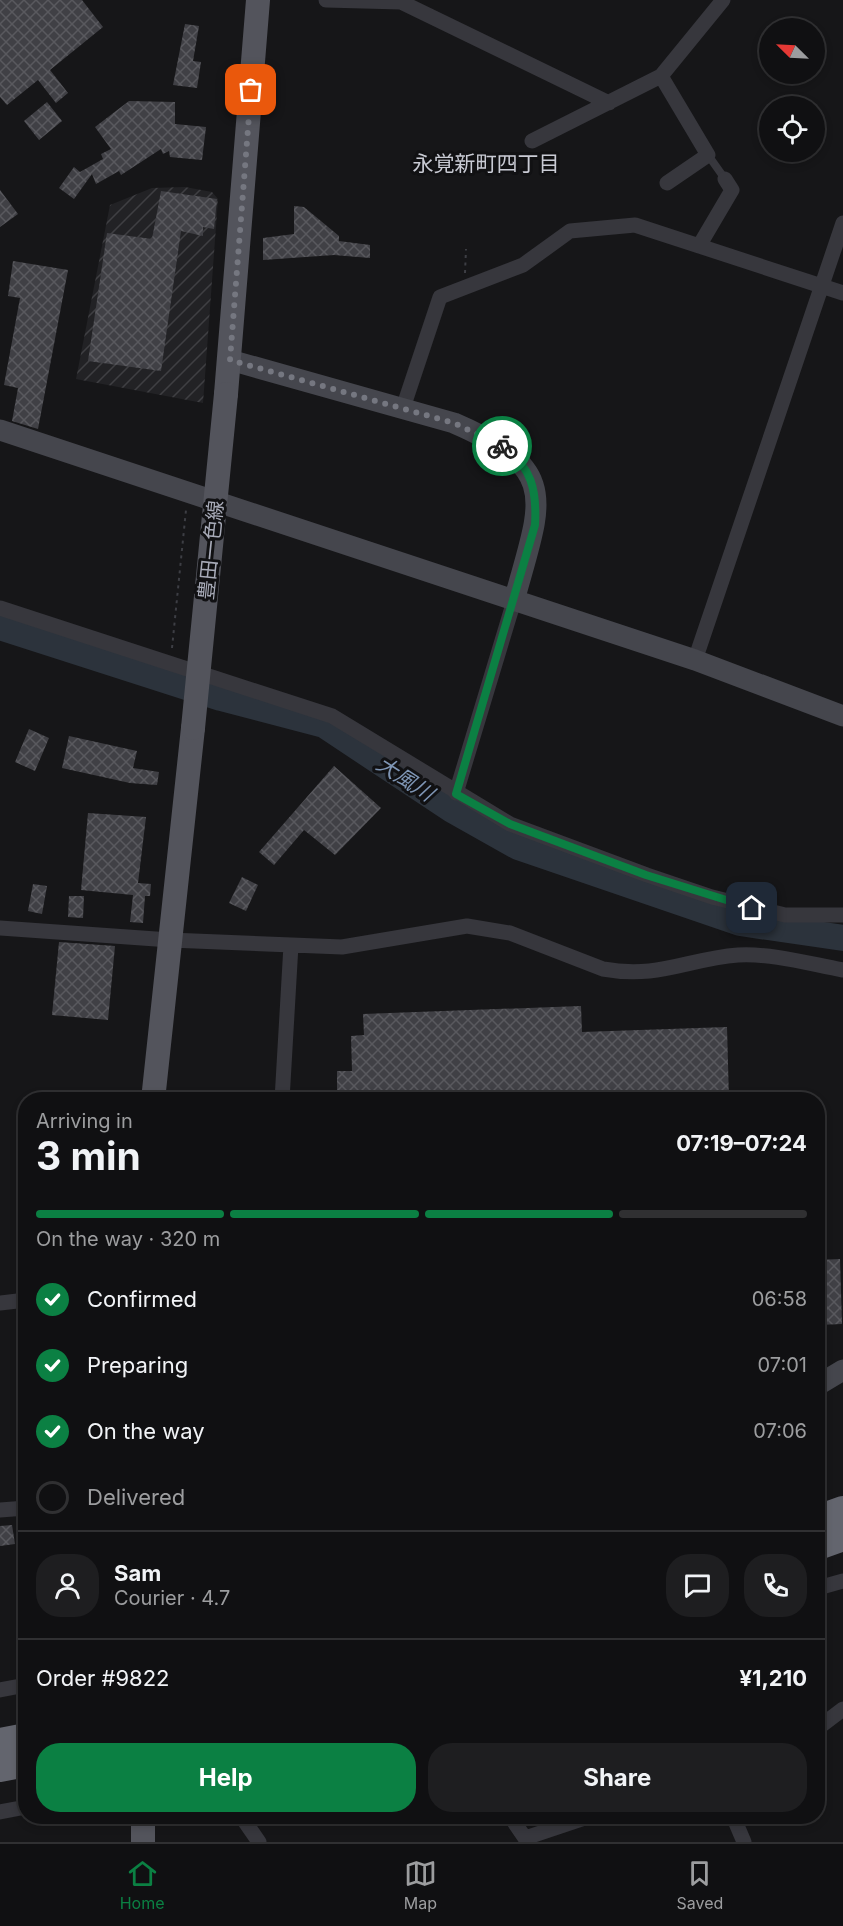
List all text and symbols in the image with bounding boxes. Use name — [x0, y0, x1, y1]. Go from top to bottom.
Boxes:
north arrow — [759, 18, 825, 84]
map controls — [759, 18, 825, 162]
pin — [225, 64, 276, 115]
icon: bag — [234, 73, 267, 106]
button: locate — [759, 96, 825, 162]
district label: 永覚新町四丁目 — [413, 151, 560, 176]
courier — [472, 416, 532, 476]
icon: bike — [486, 430, 519, 463]
street label: 豊田一色線 — [194, 499, 228, 601]
water label: 大風川 — [372, 751, 440, 807]
pin — [726, 882, 777, 933]
icon: home — [735, 891, 768, 924]
text: Arriving in — [36, 1109, 133, 1133]
text: 07:19–07:24 — [676, 1130, 807, 1156]
text: 3 min — [36, 1132, 141, 1179]
text: On the way · 320 m — [36, 1227, 220, 1251]
icon: check — [36, 1283, 69, 1316]
text: Confirmed — [87, 1286, 197, 1312]
text: 06:58 — [752, 1287, 807, 1311]
icon: check — [36, 1349, 69, 1382]
text: Preparing — [87, 1352, 188, 1378]
text: 07:01 — [758, 1353, 807, 1377]
icon: check — [36, 1415, 69, 1448]
text: On the way — [87, 1418, 205, 1444]
text: 07:06 — [753, 1419, 807, 1443]
text: Delivered — [87, 1484, 185, 1510]
button: person — [36, 1554, 99, 1617]
button: chat — [666, 1554, 729, 1617]
button: phone — [744, 1554, 807, 1617]
text: Sam — [114, 1560, 161, 1586]
text: Courier · 4.7 — [114, 1586, 230, 1610]
text: Order #9822 — [36, 1665, 170, 1691]
text: ¥1,210 — [739, 1665, 807, 1691]
button: Help — [36, 1743, 416, 1812]
button: Share — [428, 1743, 807, 1812]
tab: Home — [120, 1857, 165, 1913]
tab: Map — [404, 1857, 437, 1913]
tab: Saved — [676, 1857, 723, 1913]

